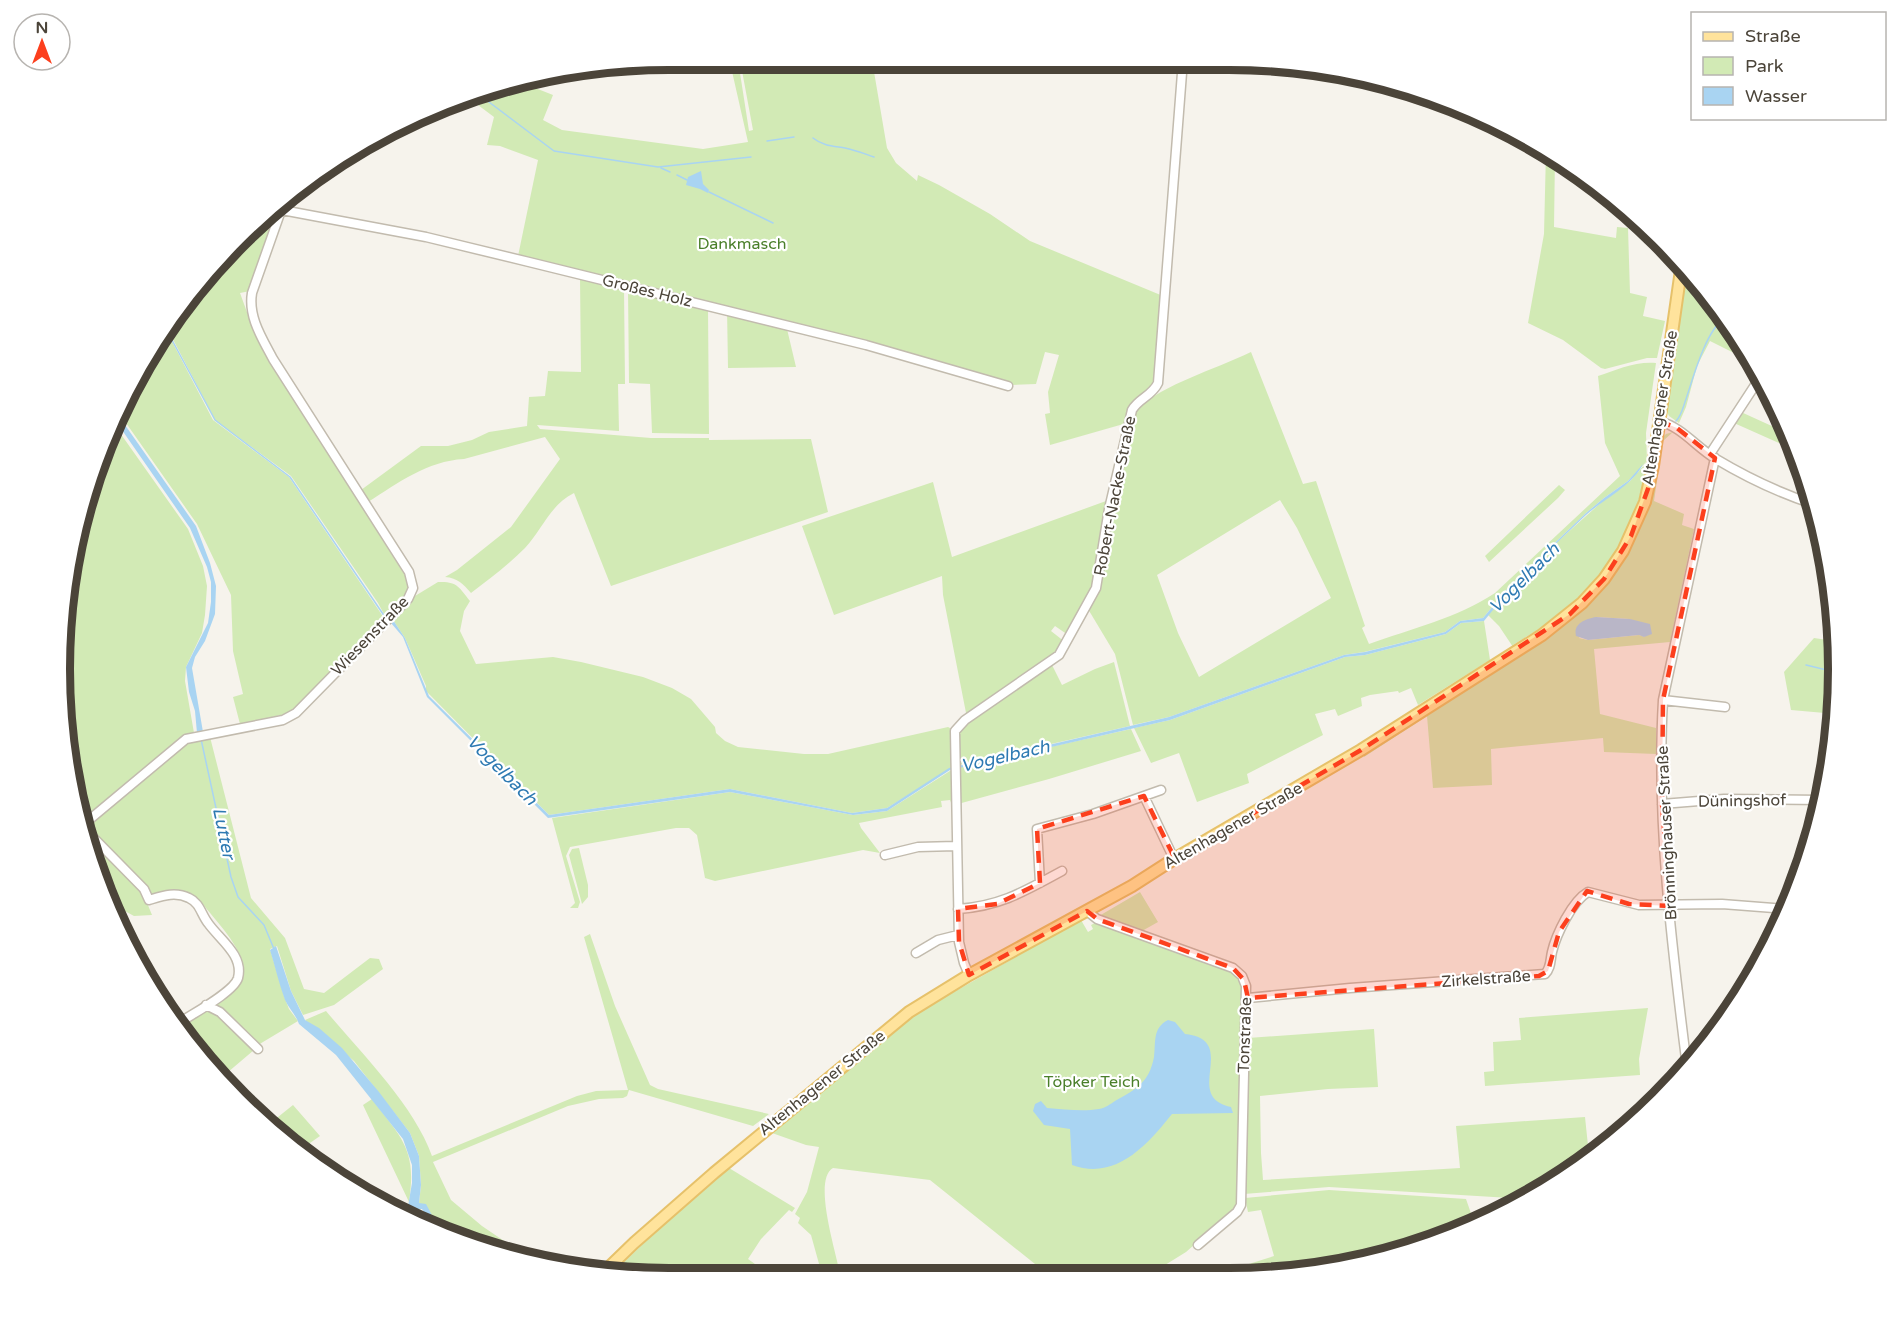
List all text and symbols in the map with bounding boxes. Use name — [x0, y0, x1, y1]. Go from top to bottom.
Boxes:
north arrow — [12, 12, 72, 72]
legend — [1691, 12, 1886, 120]
text: N — [36, 18, 48, 38]
text: Straße — [1745, 25, 1801, 47]
text: Park — [1745, 55, 1784, 77]
text: Wasser — [1745, 85, 1807, 107]
park label: Dankmasch — [698, 234, 786, 254]
street label: Großes Holz — [600, 270, 694, 312]
street label: Altenhagener Straße — [1638, 329, 1682, 487]
street label: Robert-Nacke-Straße — [1090, 414, 1140, 578]
water label: Vogelbach — [1484, 537, 1565, 618]
street label: Wiesenstraße — [327, 592, 413, 680]
water label: Vogelbach — [462, 730, 543, 811]
water label: Vogelbach — [958, 735, 1053, 777]
street label: Brönninghauser Straße — [1652, 745, 1682, 921]
street label: Altenhagener Straße — [1160, 778, 1306, 874]
street label: Düningshof — [1698, 790, 1787, 812]
water label: Lutter — [208, 805, 241, 863]
street label: Zirkelstraße — [1441, 966, 1531, 992]
street label: Tonstraße — [1234, 997, 1256, 1073]
street label: Altenhagener Straße — [755, 1026, 889, 1140]
park label: Töpker Teich — [1044, 1072, 1140, 1092]

